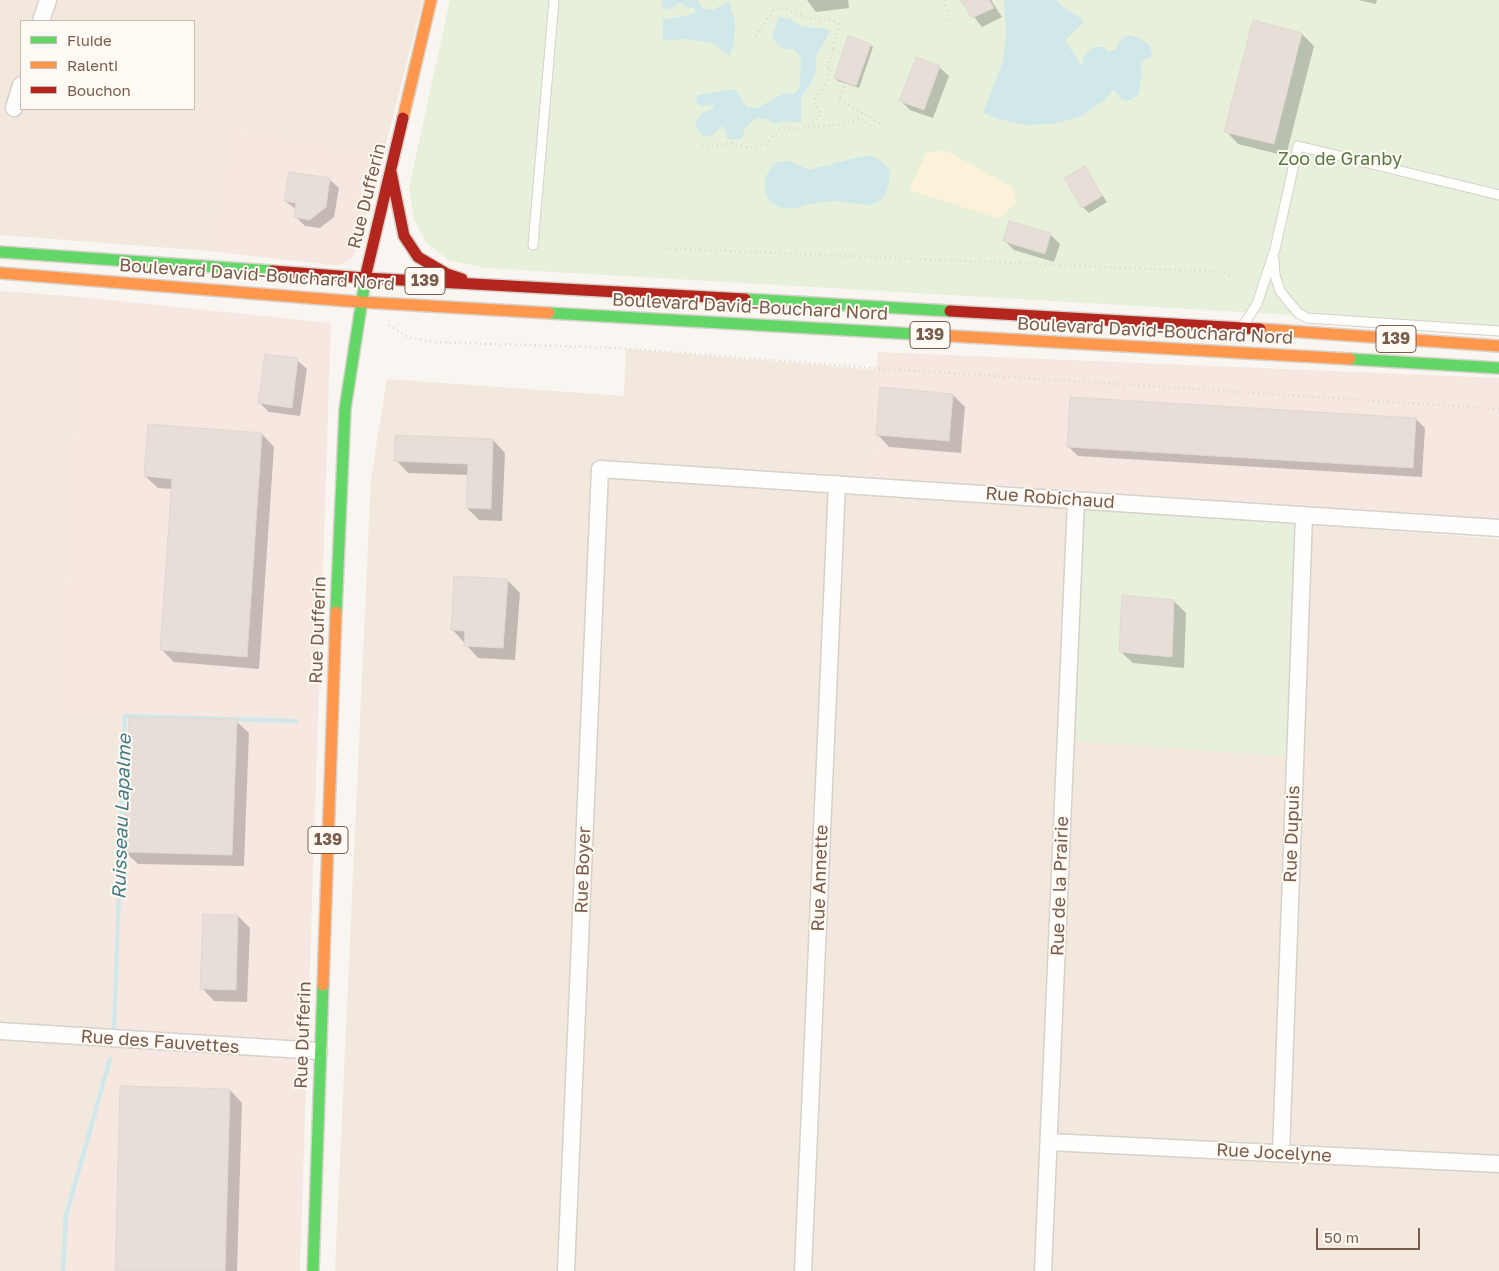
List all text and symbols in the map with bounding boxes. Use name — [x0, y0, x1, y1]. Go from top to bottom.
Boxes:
legend — [20, 20, 195, 110]
text: Fluide — [67, 31, 112, 49]
text: Ralenti — [67, 56, 118, 74]
text: Bouchon — [67, 81, 131, 99]
street label: Rue Dufferin — [343, 141, 391, 251]
park label: Zoo de Granby — [1278, 148, 1402, 170]
street label: Boulevard David-Bouchard Nord — [118, 255, 396, 295]
road number: 139 — [405, 268, 445, 294]
street label: Boulevard David-Bouchard Nord — [611, 289, 889, 325]
street label: Boulevard David-Bouchard Nord — [1016, 313, 1294, 349]
road number: 139 — [910, 322, 950, 348]
road number: 139 — [1376, 326, 1416, 352]
street label: Rue Robichaud — [985, 483, 1115, 513]
street label: Rue Dufferin — [305, 576, 331, 684]
water label: Ruisseau Lapalme — [108, 734, 136, 900]
street label: Rue Dupuis — [1280, 785, 1304, 883]
street label: Rue de la Prairie — [1047, 816, 1073, 956]
street label: Rue Annette — [807, 824, 833, 932]
road number: 139 — [308, 826, 348, 854]
street label: Rue Boyer — [571, 826, 595, 914]
street label: Rue Dufferin — [290, 981, 316, 1089]
street label: Rue des Fauvettes — [80, 1026, 240, 1058]
street label: Rue Jocelyne — [1216, 1139, 1332, 1167]
scale bar — [1319, 1218, 1423, 1250]
text: 50 m — [1324, 1228, 1359, 1246]

